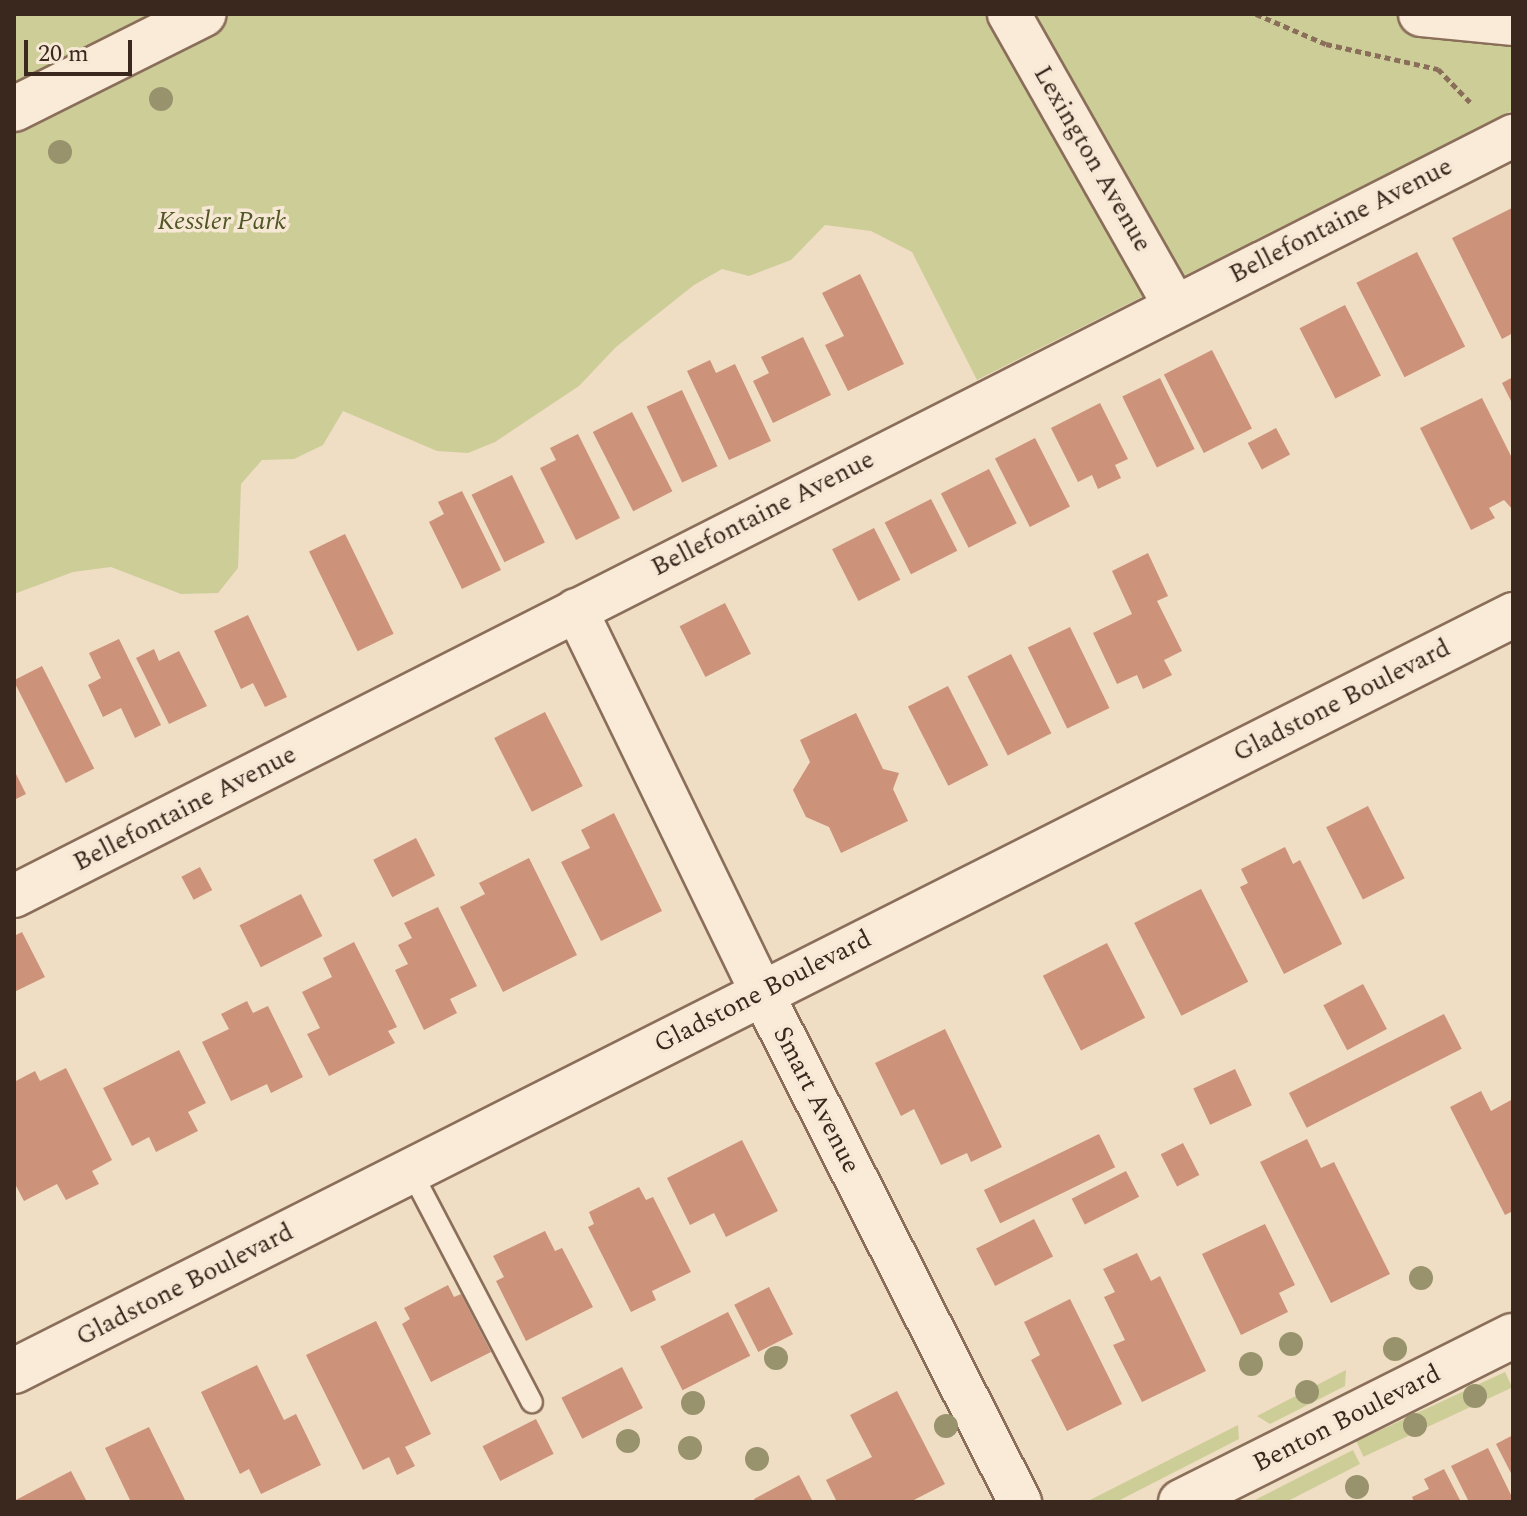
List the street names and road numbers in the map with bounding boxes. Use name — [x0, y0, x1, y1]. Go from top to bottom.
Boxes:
street label: Lexington Avenue — [1026, 60, 1158, 258]
street label: Bellefontaine Avenue — [1224, 151, 1458, 291]
street label: Bellefontaine Avenue — [646, 444, 880, 584]
street label: Gladstone Boulevard — [1228, 633, 1456, 769]
street label: Bellefontaine Avenue — [68, 739, 302, 879]
street label: Gladstone Boulevard — [649, 924, 877, 1060]
street label: Smart Avenue — [766, 1021, 866, 1179]
street label: Gladstone Boulevard — [71, 1217, 299, 1353]
street label: Benton Boulevard — [1248, 1358, 1446, 1480]

